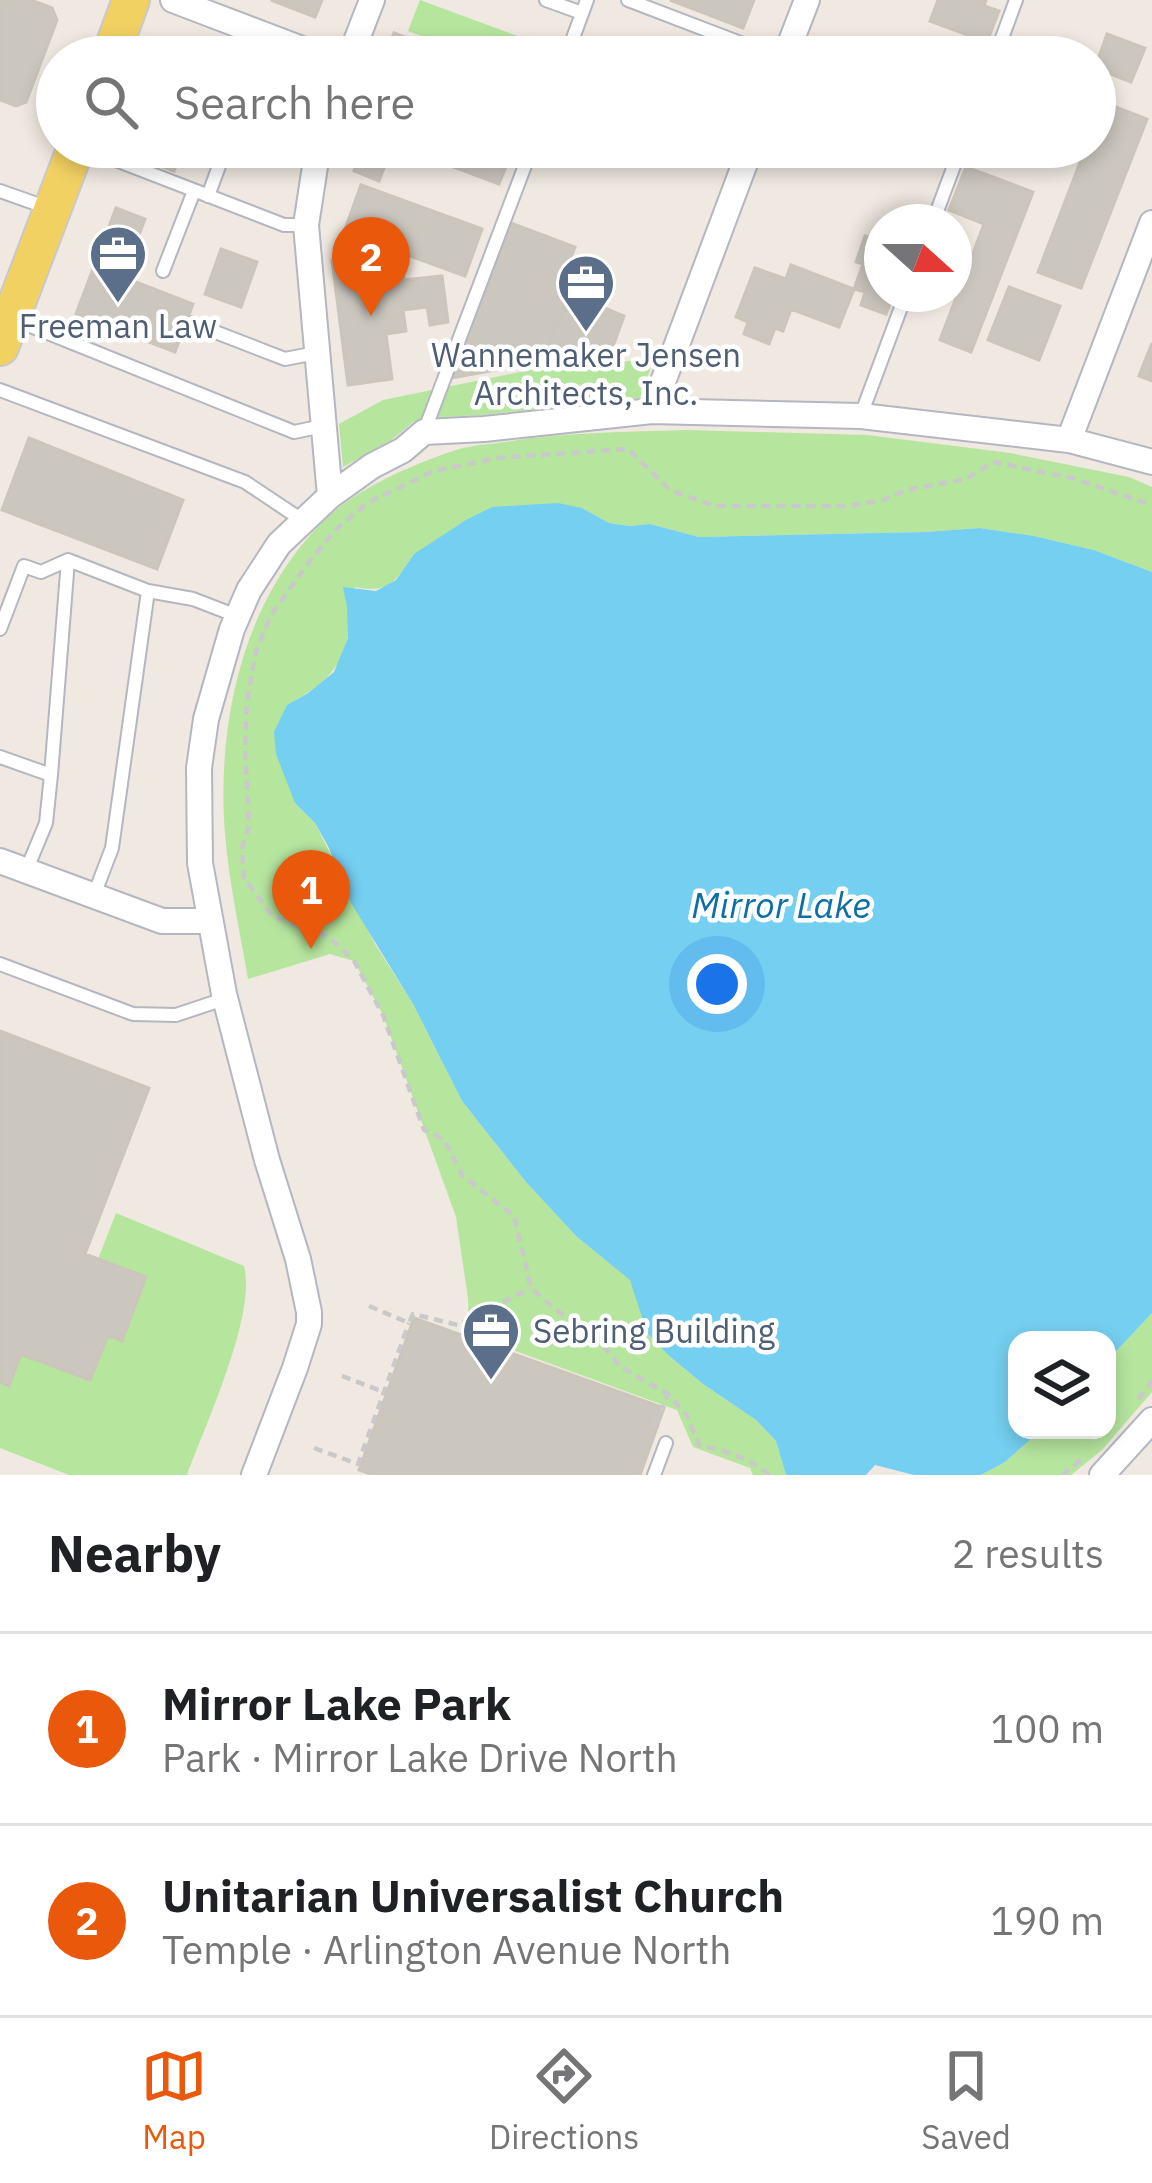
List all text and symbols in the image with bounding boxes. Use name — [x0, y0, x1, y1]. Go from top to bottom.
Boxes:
search box — [36, 36, 1116, 168]
icon: search — [78, 69, 144, 135]
text: Search here — [174, 73, 415, 131]
north arrow — [864, 204, 972, 312]
pin: 2 — [332, 217, 410, 316]
office icon: Freeman Law — [87, 223, 149, 305]
office icon: Wannemaker Jensen Architects, Inc. — [555, 252, 617, 334]
place label: Freeman Law — [19, 304, 217, 347]
place label: Wannemaker Jensen Architects, Inc. — [431, 333, 741, 414]
pin: 1 — [272, 850, 350, 949]
water label: Mirror Lake — [691, 881, 871, 928]
your location — [687, 954, 747, 1014]
office icon: Sebring Building — [460, 1300, 522, 1382]
place label: Sebring Building — [533, 1309, 775, 1352]
map controls — [1008, 1331, 1116, 1439]
button: layers — [1008, 1331, 1116, 1439]
text: Nearby — [48, 1520, 221, 1586]
text: 2 results — [952, 1528, 1104, 1579]
text: Mirror Lake Park — [162, 1674, 511, 1732]
text: 1 — [75, 1703, 99, 1754]
text: 100 m — [991, 1703, 1104, 1754]
text: Park · Mirror Lake Drive North — [162, 1732, 678, 1783]
text: Unitarian Universalist Church — [162, 1866, 784, 1924]
text: 2 — [75, 1895, 99, 1946]
text: 190 m — [991, 1895, 1104, 1946]
text: Temple · Arlington Avenue North — [162, 1924, 731, 1975]
tab: Map — [141, 2043, 207, 2158]
tab: Directions — [489, 2043, 639, 2158]
tab: Saved — [921, 2043, 1011, 2158]

